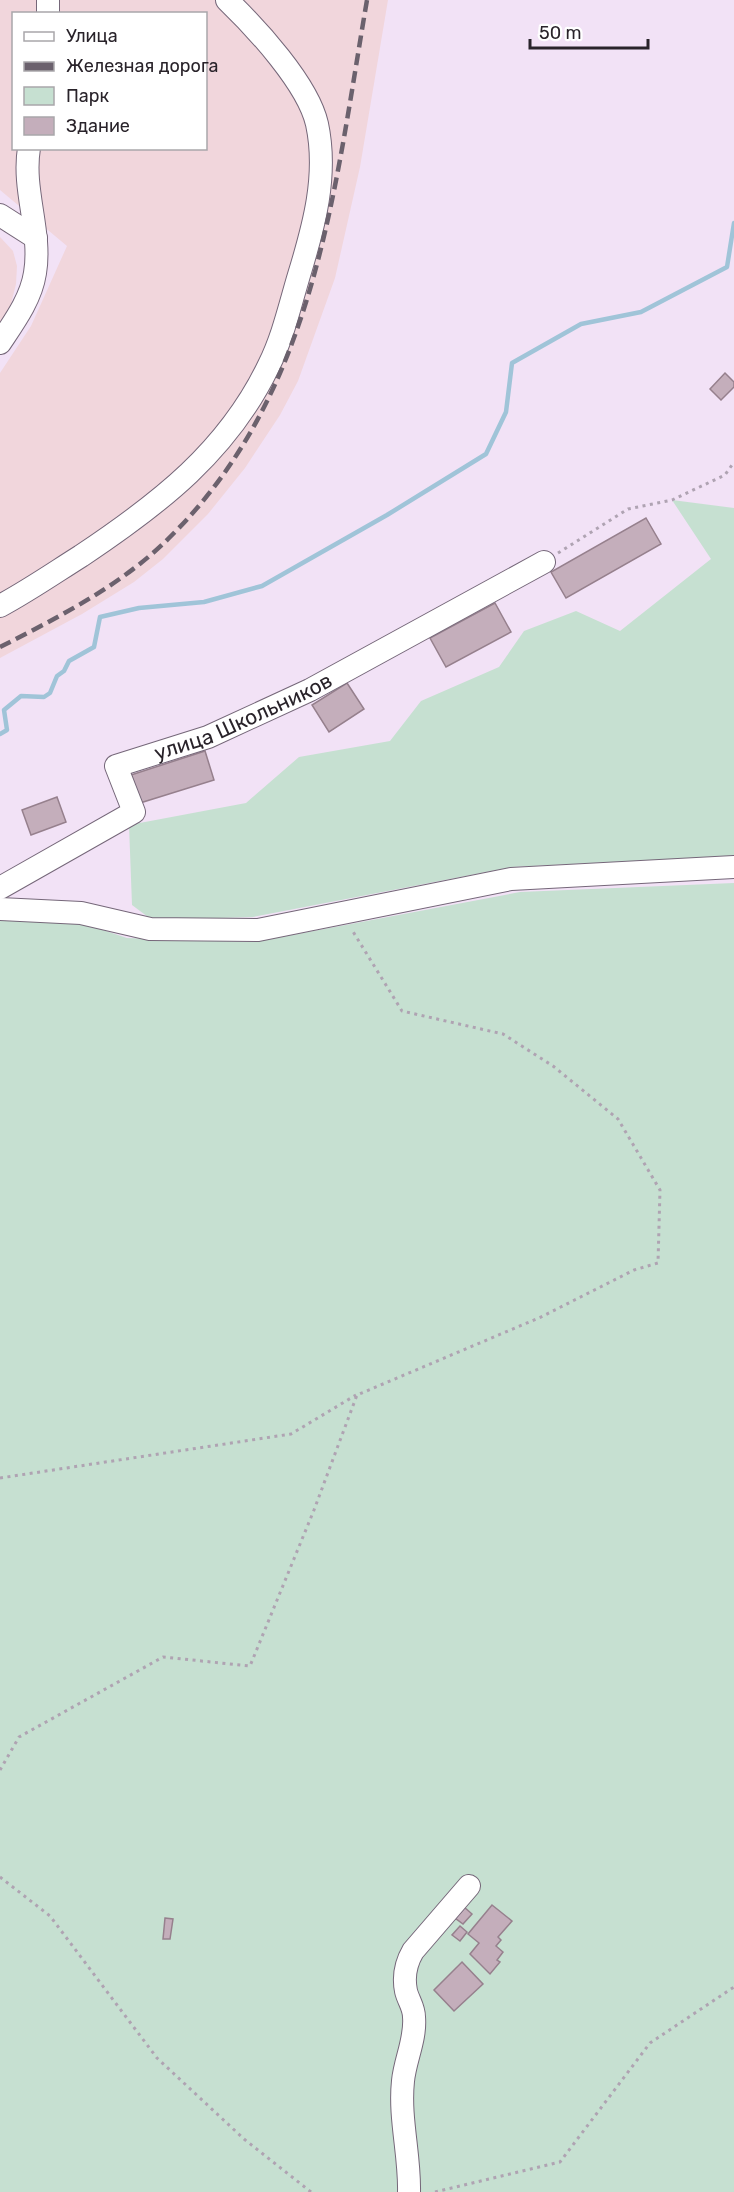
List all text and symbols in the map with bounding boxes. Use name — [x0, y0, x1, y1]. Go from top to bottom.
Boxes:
legend — [12, 12, 207, 150]
scale bar — [530, 12, 648, 50]
text: 50 m — [539, 22, 582, 44]
text: Улица — [66, 25, 118, 47]
text: Железная дорога — [66, 55, 219, 77]
text: Парк — [66, 85, 110, 107]
text: Здание — [66, 115, 130, 137]
street label: улица Школьников — [151, 667, 336, 765]

